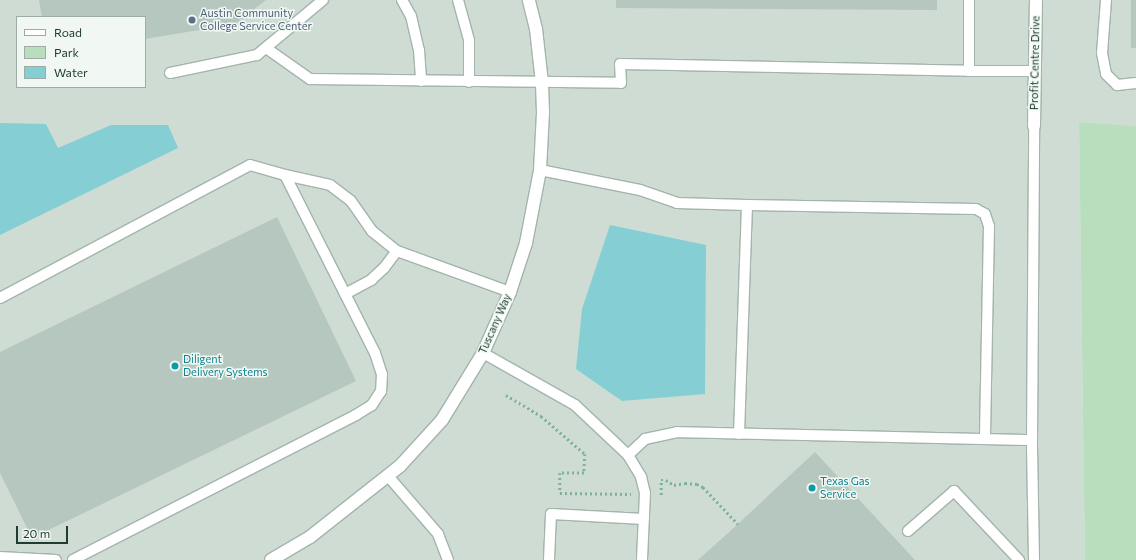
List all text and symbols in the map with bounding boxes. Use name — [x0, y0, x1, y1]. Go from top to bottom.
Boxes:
place label: Austin Community College Service Center — [200, 7, 312, 33]
marker: Austin Community College Service Center — [187, 15, 197, 25]
legend — [16, 16, 146, 88]
street label: Profit Centre Drive — [1028, 16, 1042, 110]
text: Road — [54, 25, 82, 39]
text: Park — [54, 45, 79, 59]
text: Water — [54, 65, 88, 79]
street label: Tuscany Way — [476, 292, 514, 356]
place label: Diligent Delivery Systems — [183, 353, 268, 379]
marker: Diligent Delivery Systems — [170, 361, 180, 371]
place label: Texas Gas Service — [820, 475, 870, 501]
marker: Texas Gas Service — [807, 483, 817, 493]
scale bar — [18, 518, 70, 544]
text: 20 m — [23, 526, 50, 540]

